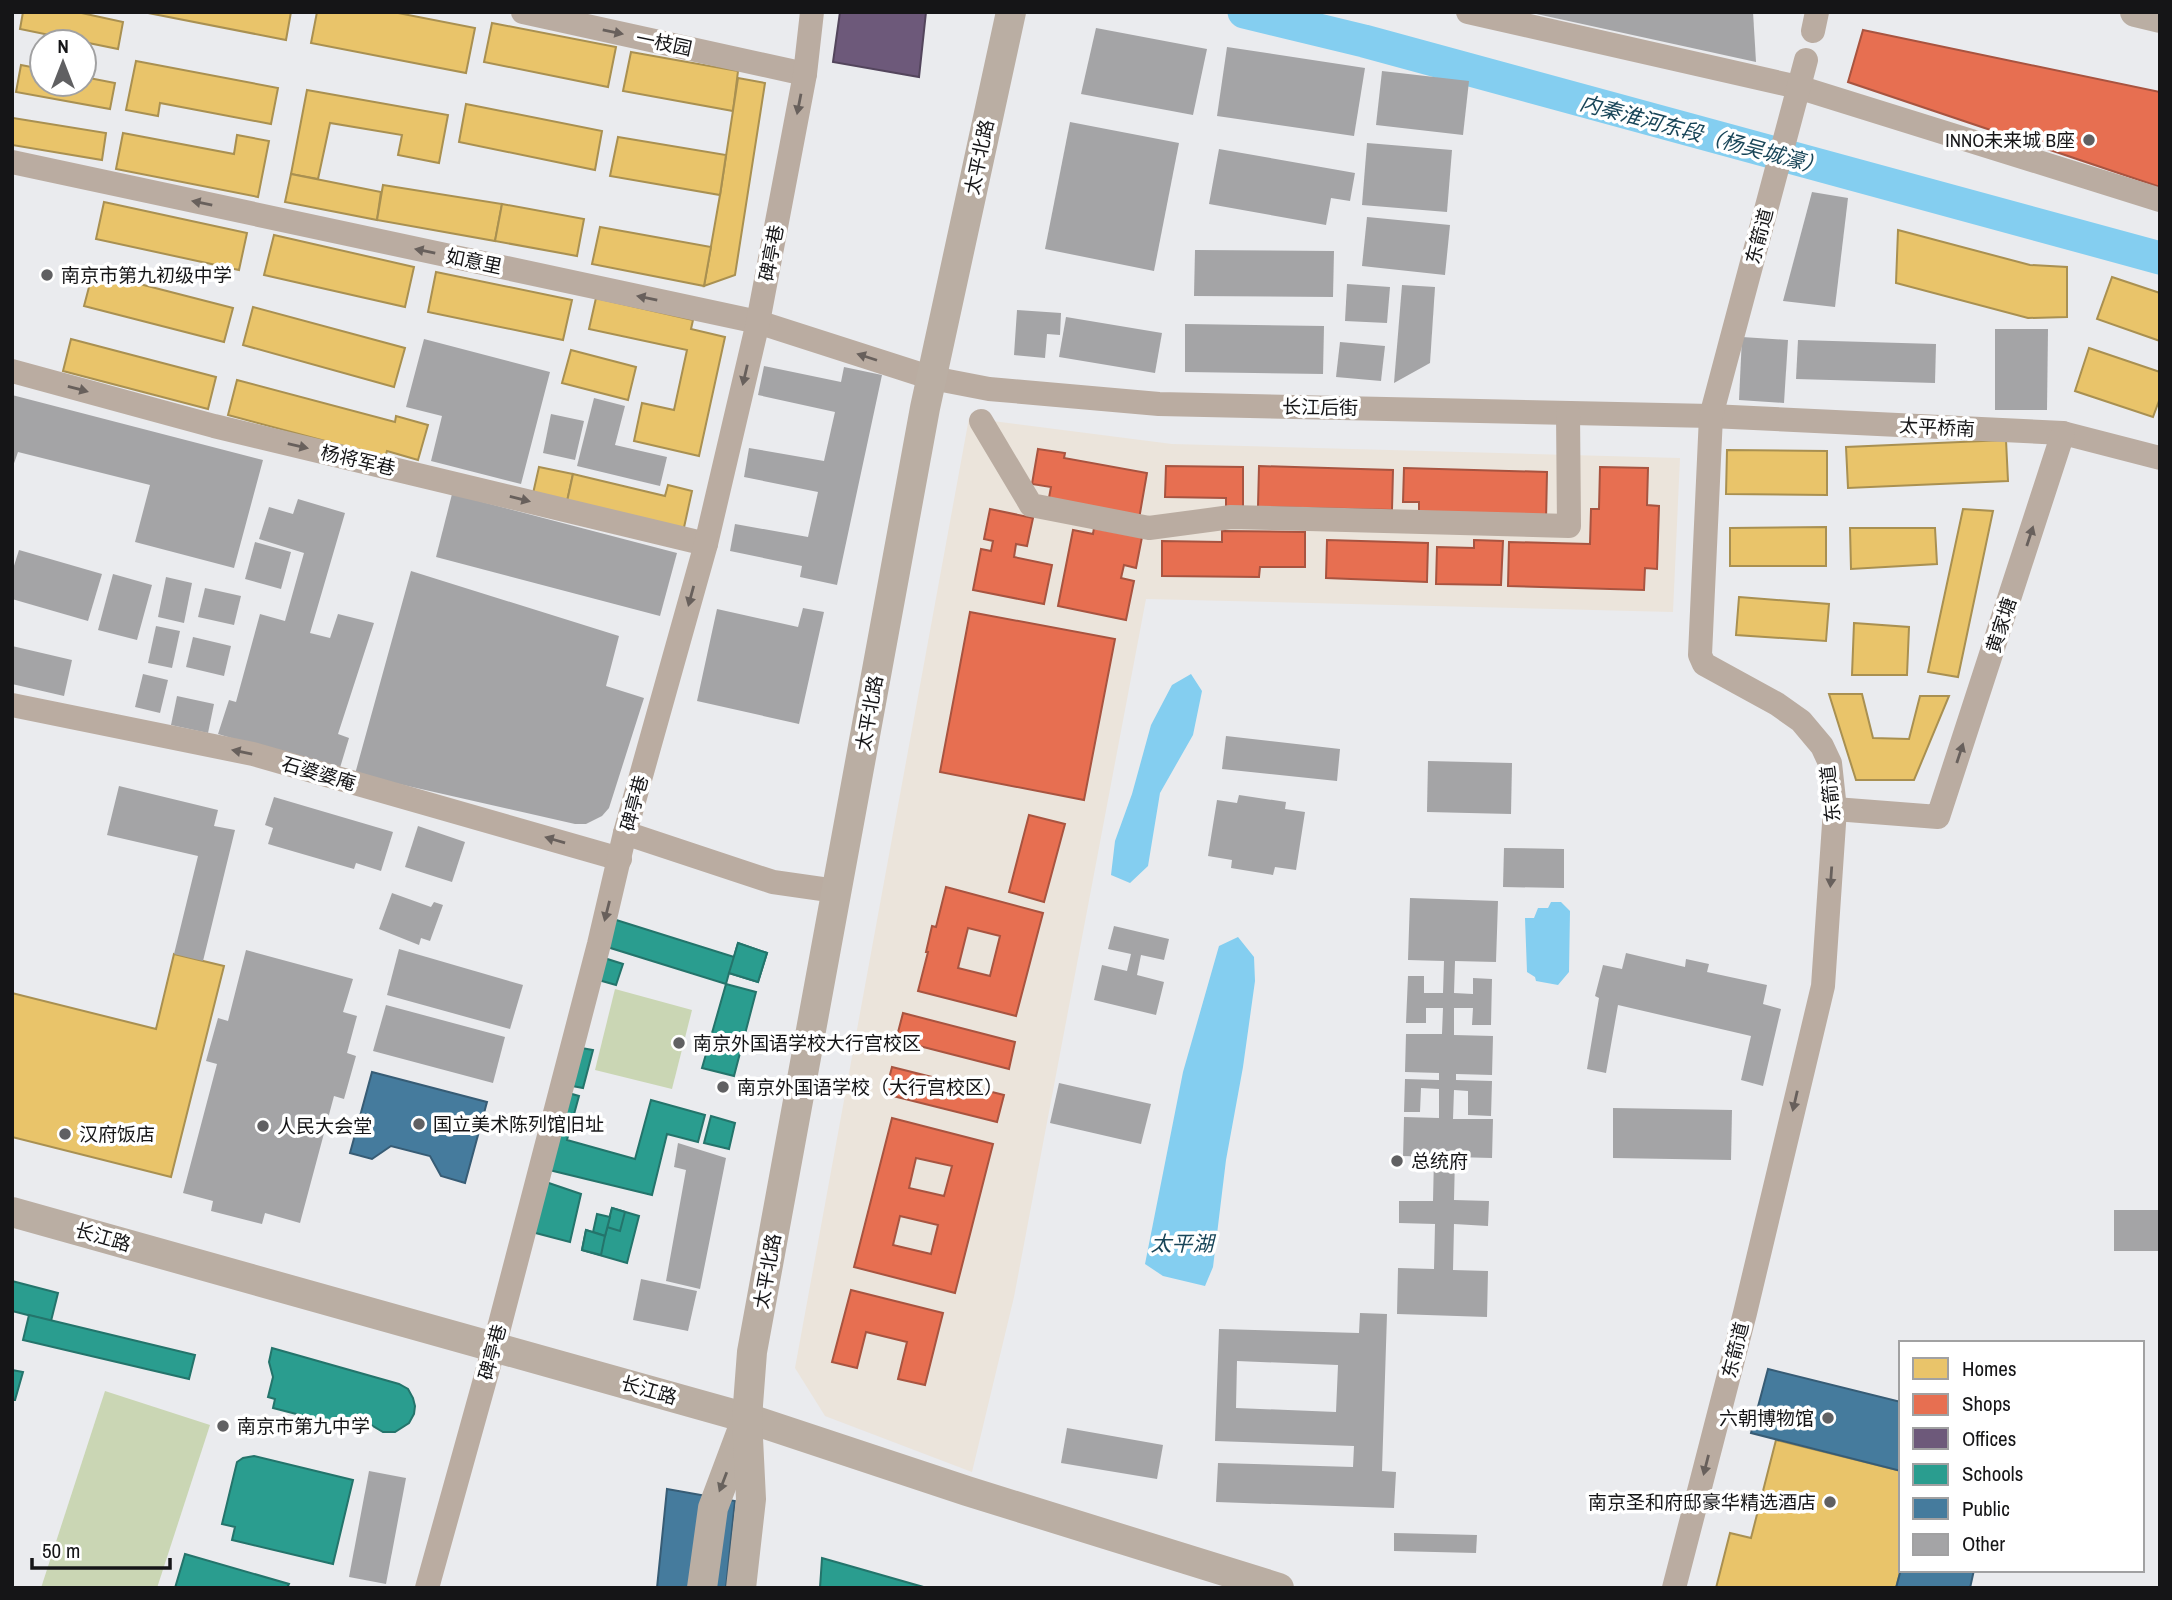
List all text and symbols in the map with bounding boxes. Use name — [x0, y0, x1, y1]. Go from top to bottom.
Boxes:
street label: 一枝园 — [633, 24, 695, 62]
one-way arrow — [602, 27, 624, 38]
north arrow — [28, 28, 98, 98]
text: N — [57, 33, 69, 59]
water label: 内秦淮河东段（杨吴城濠） — [1577, 88, 1828, 181]
one-way arrow — [794, 93, 805, 115]
street label: 太平北路 — [958, 117, 1000, 197]
place label: INNO未来城 B座 — [1945, 127, 2075, 153]
marker: INNO未来城 B座 — [2081, 132, 2097, 148]
one-way arrow — [191, 197, 213, 208]
street label: 东箭道 — [1739, 205, 1779, 267]
street label: 碑亭巷 — [753, 223, 789, 283]
street label: 如意里 — [443, 242, 505, 280]
one-way arrow — [414, 245, 436, 256]
place label: 南京市第九初级中学 — [61, 262, 232, 288]
marker: 南京市第九初级中学 — [39, 267, 55, 283]
one-way arrow — [636, 293, 658, 304]
one-way arrow — [856, 351, 877, 362]
one-way arrow — [740, 364, 751, 386]
one-way arrow — [67, 384, 89, 395]
street label: 长江后街 — [1282, 393, 1358, 421]
street label: 太平桥南 — [1898, 412, 1976, 442]
street label: 杨将军巷 — [318, 439, 398, 481]
one-way arrow — [288, 441, 310, 452]
one-way arrow — [509, 494, 531, 505]
one-way arrow — [2025, 526, 2036, 547]
one-way arrow — [685, 585, 696, 607]
street label: 黄家塘 — [1980, 594, 2022, 656]
street label: 太平北路 — [850, 673, 888, 753]
one-way arrow — [1955, 742, 1965, 763]
one-way arrow — [231, 746, 253, 757]
street label: 石婆婆庵 — [279, 750, 359, 796]
street label: 东箭道 — [1814, 764, 1846, 824]
street label: 碑亭巷 — [614, 772, 654, 834]
one-way arrow — [544, 834, 566, 845]
one-way arrow — [1825, 867, 1836, 889]
one-way arrow — [601, 900, 612, 922]
place label: 南京外国语学校大行宫校区 — [693, 1030, 921, 1056]
marker: 南京外国语学校大行宫校区 — [671, 1035, 687, 1051]
place label: 南京外国语学校（大行宫校区） — [737, 1074, 1003, 1100]
marker: 南京外国语学校（大行宫校区） — [715, 1079, 731, 1095]
one-way arrow — [1789, 1090, 1800, 1112]
place label: 国立美术陈列馆旧址 — [433, 1111, 604, 1137]
place label: 人民大会堂 — [277, 1113, 372, 1139]
marker: 国立美术陈列馆旧址 — [411, 1116, 427, 1132]
marker: 人民大会堂 — [255, 1118, 271, 1134]
place label: 汉府饭店 — [79, 1121, 155, 1147]
marker: 汉府饭店 — [57, 1126, 73, 1142]
place label: 总统府 — [1411, 1148, 1468, 1174]
marker: 总统府 — [1389, 1153, 1405, 1169]
street label: 长江路 — [72, 1217, 134, 1257]
water label: 太平湖 — [1151, 1229, 1216, 1258]
street label: 太平北路 — [748, 1231, 786, 1311]
street label: 东箭道 — [1715, 1319, 1755, 1381]
street label: 碑亭巷 — [472, 1321, 512, 1383]
legend — [1899, 1341, 2144, 1572]
text: Homes — [1962, 1354, 2017, 1383]
street label: 长江路 — [618, 1370, 680, 1410]
text: Shops — [1962, 1389, 2011, 1418]
place label: 六朝博物馆 — [1719, 1405, 1814, 1431]
marker: 六朝博物馆 — [1820, 1410, 1836, 1426]
place label: 南京市第九中学 — [237, 1413, 370, 1439]
marker: 南京市第九中学 — [215, 1418, 231, 1434]
text: Offices — [1962, 1424, 2016, 1453]
one-way arrow — [1700, 1454, 1711, 1476]
text: Schools — [1962, 1459, 2023, 1488]
one-way arrow — [717, 1471, 728, 1492]
place label: 南京圣和府邸豪华精选酒店 — [1588, 1489, 1816, 1515]
marker: 南京圣和府邸豪华精选酒店 — [1822, 1494, 1838, 1510]
text: Public — [1962, 1494, 2010, 1523]
scale bar — [32, 1526, 170, 1570]
text: Other — [1962, 1529, 2005, 1558]
text: 50 m — [42, 1536, 80, 1565]

